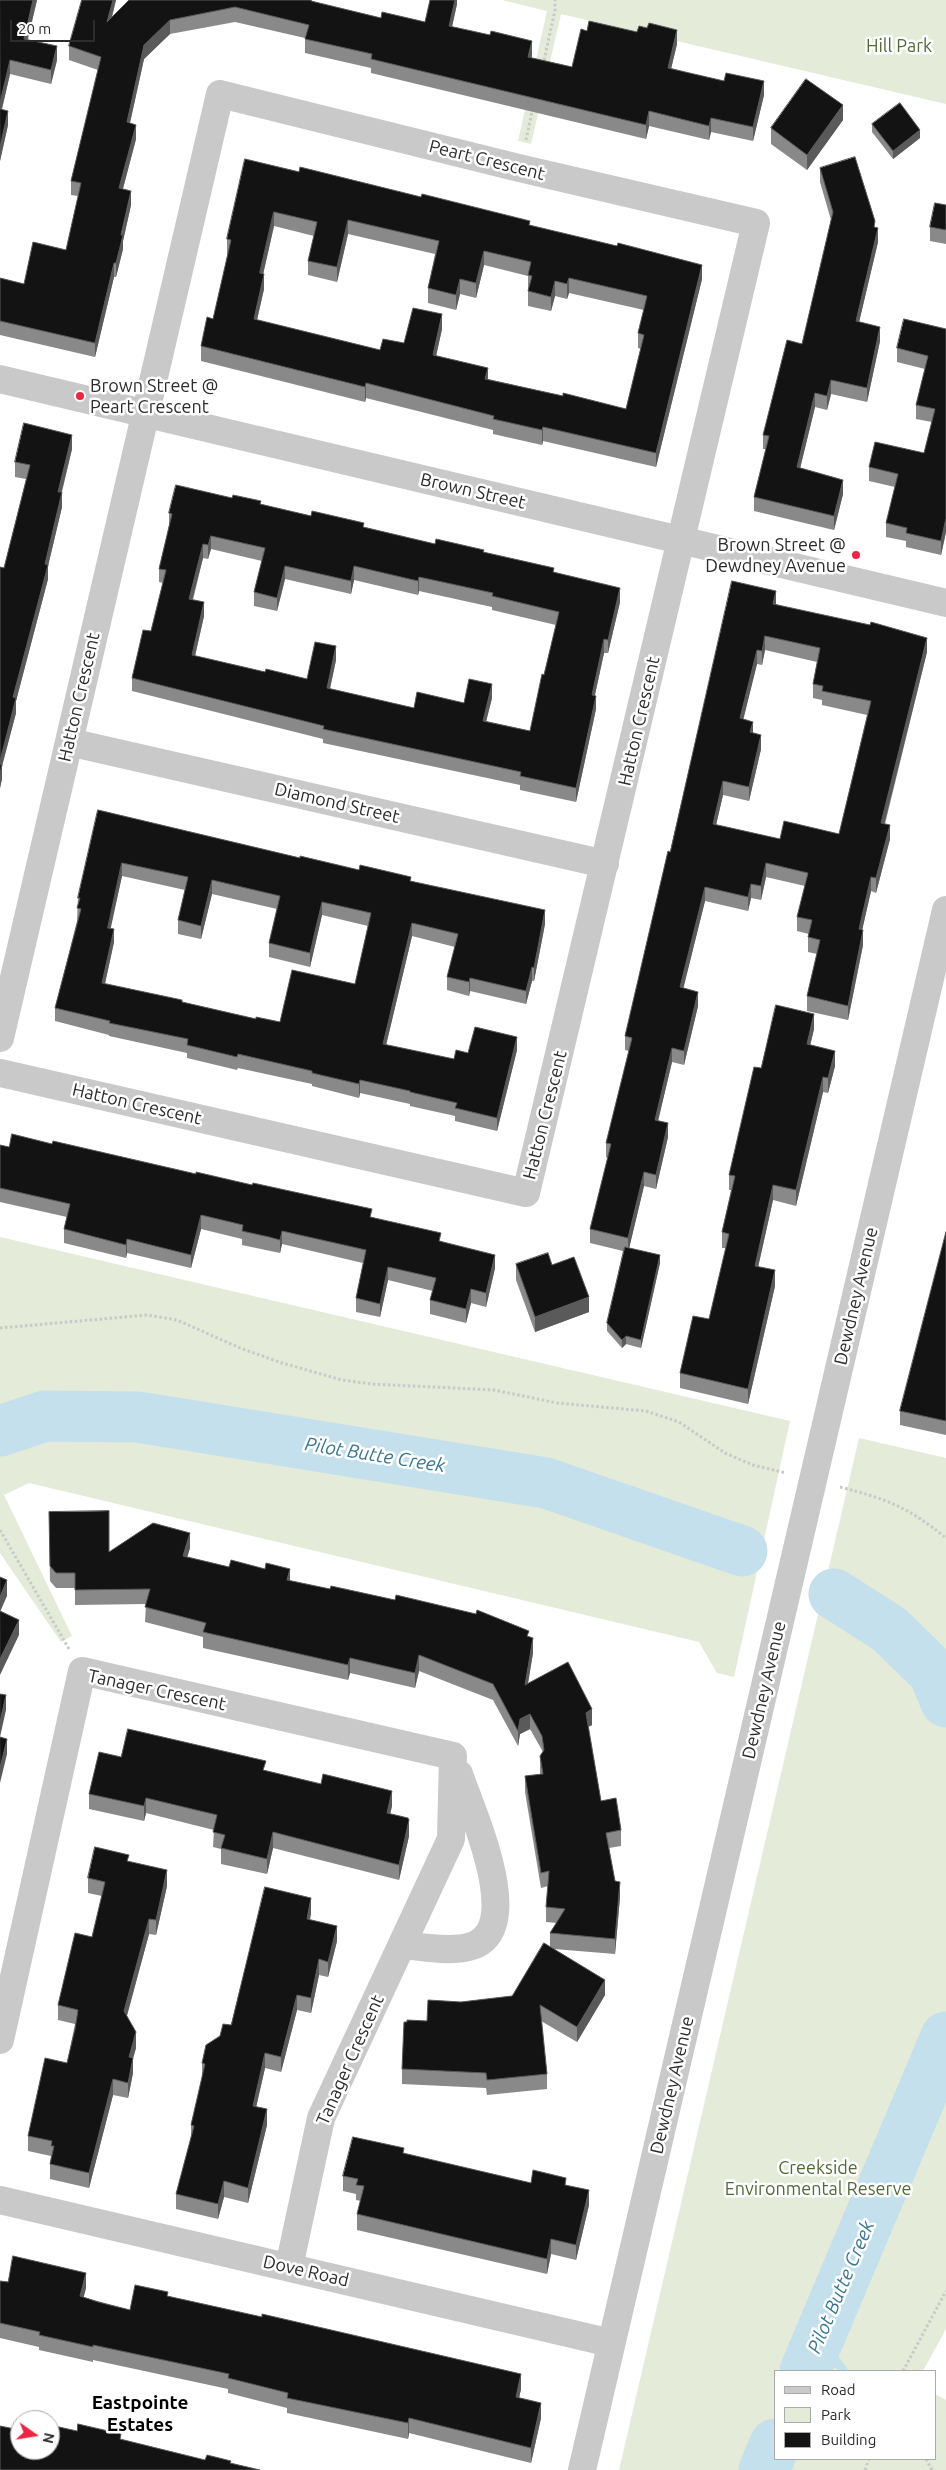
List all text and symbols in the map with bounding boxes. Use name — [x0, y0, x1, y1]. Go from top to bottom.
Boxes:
scale bar — [12, 10, 98, 42]
text: 20 m — [18, 20, 51, 37]
park label: Hill Park — [866, 35, 932, 57]
street label: Peart Crescent — [427, 135, 547, 185]
place label: Brown Street @ Peart Crescent — [90, 375, 218, 418]
marker: Brown Street @ Peart Crescent — [74, 390, 86, 402]
street label: Brown Street — [418, 468, 528, 514]
place label: Brown Street @ Dewdney Avenue — [705, 534, 846, 576]
marker: Brown Street @ Dewdney Avenue — [850, 549, 862, 561]
street label: Hatton Crescent — [54, 630, 104, 764]
street label: Hatton Crescent — [614, 654, 664, 788]
street label: Diamond Street — [272, 778, 402, 828]
street label: Hatton Crescent — [519, 1048, 571, 1182]
street label: Hatton Crescent — [70, 1079, 204, 1129]
street label: Dewdney Avenue — [830, 1225, 882, 1367]
water label: Pilot Butte Creek — [303, 1433, 447, 1477]
street label: Dewdney Avenue — [738, 1619, 790, 1761]
street label: Tanager Crescent — [86, 1665, 228, 1715]
street label: Tanager Crescent — [312, 1991, 388, 2129]
street label: Dewdney Avenue — [646, 2014, 698, 2156]
park label: Creekside Environmental Reserve — [725, 2157, 911, 2200]
water label: Pilot Butte Creek — [803, 2217, 879, 2357]
street label: Dove Road — [261, 2251, 351, 2291]
legend — [774, 2370, 936, 2460]
text: Road — [821, 2381, 856, 2398]
district label: Eastpointe Estates — [92, 2392, 188, 2436]
text: Park — [821, 2406, 851, 2423]
north arrow — [10, 2410, 60, 2460]
text: N — [40, 2431, 58, 2445]
text: Building — [821, 2431, 876, 2448]

